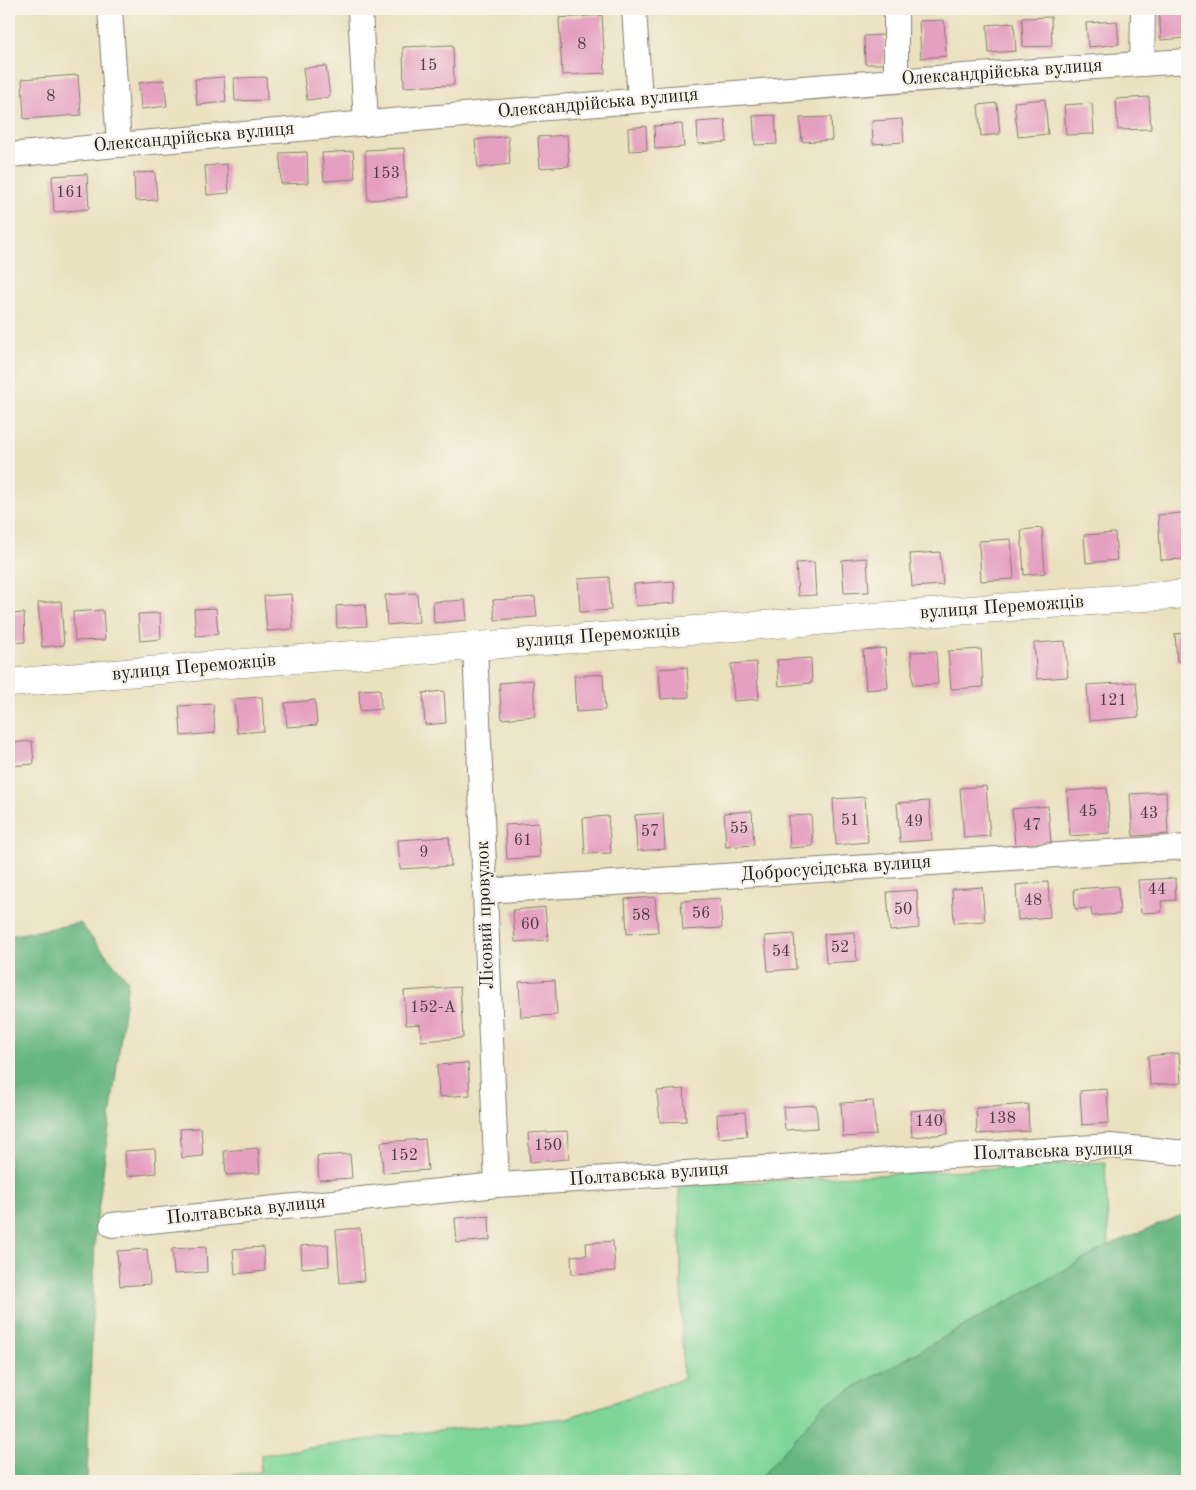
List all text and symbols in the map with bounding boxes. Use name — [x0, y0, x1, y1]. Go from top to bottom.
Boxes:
house number: 8 — [577, 37, 587, 53]
street label: Олександрійська вулиця — [901, 56, 1103, 90]
house number: 15 — [419, 58, 437, 74]
street label: Олександрійська вулиця — [497, 86, 699, 122]
house number: 8 — [46, 89, 56, 105]
street label: Олександрійська вулиця — [93, 120, 295, 156]
house number: 153 — [372, 166, 400, 182]
house number: 161 — [56, 185, 84, 201]
street label: вулиця Переможців — [919, 593, 1085, 623]
street label: вулиця Переможців — [515, 622, 681, 652]
street label: вулиця Переможців — [111, 651, 277, 685]
house number: 121 — [1099, 693, 1127, 709]
house number: 45 — [1079, 804, 1097, 820]
house number: 43 — [1140, 806, 1158, 822]
house number: 51 — [841, 813, 859, 829]
house number: 49 — [905, 814, 923, 830]
house number: 47 — [1023, 818, 1041, 834]
house number: 55 — [730, 821, 748, 837]
house number: 57 — [641, 824, 659, 840]
house number: 61 — [514, 833, 532, 849]
street label: Лісовий провулок — [474, 840, 498, 990]
house number: 9 — [419, 845, 429, 861]
street label: Добросусідська вулиця — [740, 853, 932, 885]
house number: 44 — [1148, 882, 1166, 898]
house number: 48 — [1024, 893, 1042, 909]
house number: 50 — [894, 902, 912, 918]
house number: 56 — [692, 906, 710, 922]
house number: 58 — [632, 908, 650, 924]
house number: 60 — [521, 917, 539, 933]
house number: 52 — [831, 940, 849, 956]
house number: 54 — [772, 944, 790, 960]
house number: 152-А — [410, 1000, 456, 1016]
house number: 138 — [988, 1111, 1016, 1127]
house number: 140 — [915, 1114, 943, 1130]
house number: 150 — [534, 1138, 562, 1154]
street label: Полтавська вулиця — [973, 1140, 1133, 1164]
house number: 152 — [390, 1148, 418, 1164]
street label: Полтавська вулиця — [569, 1160, 730, 1190]
street label: Полтавська вулиця — [165, 1193, 327, 1229]

